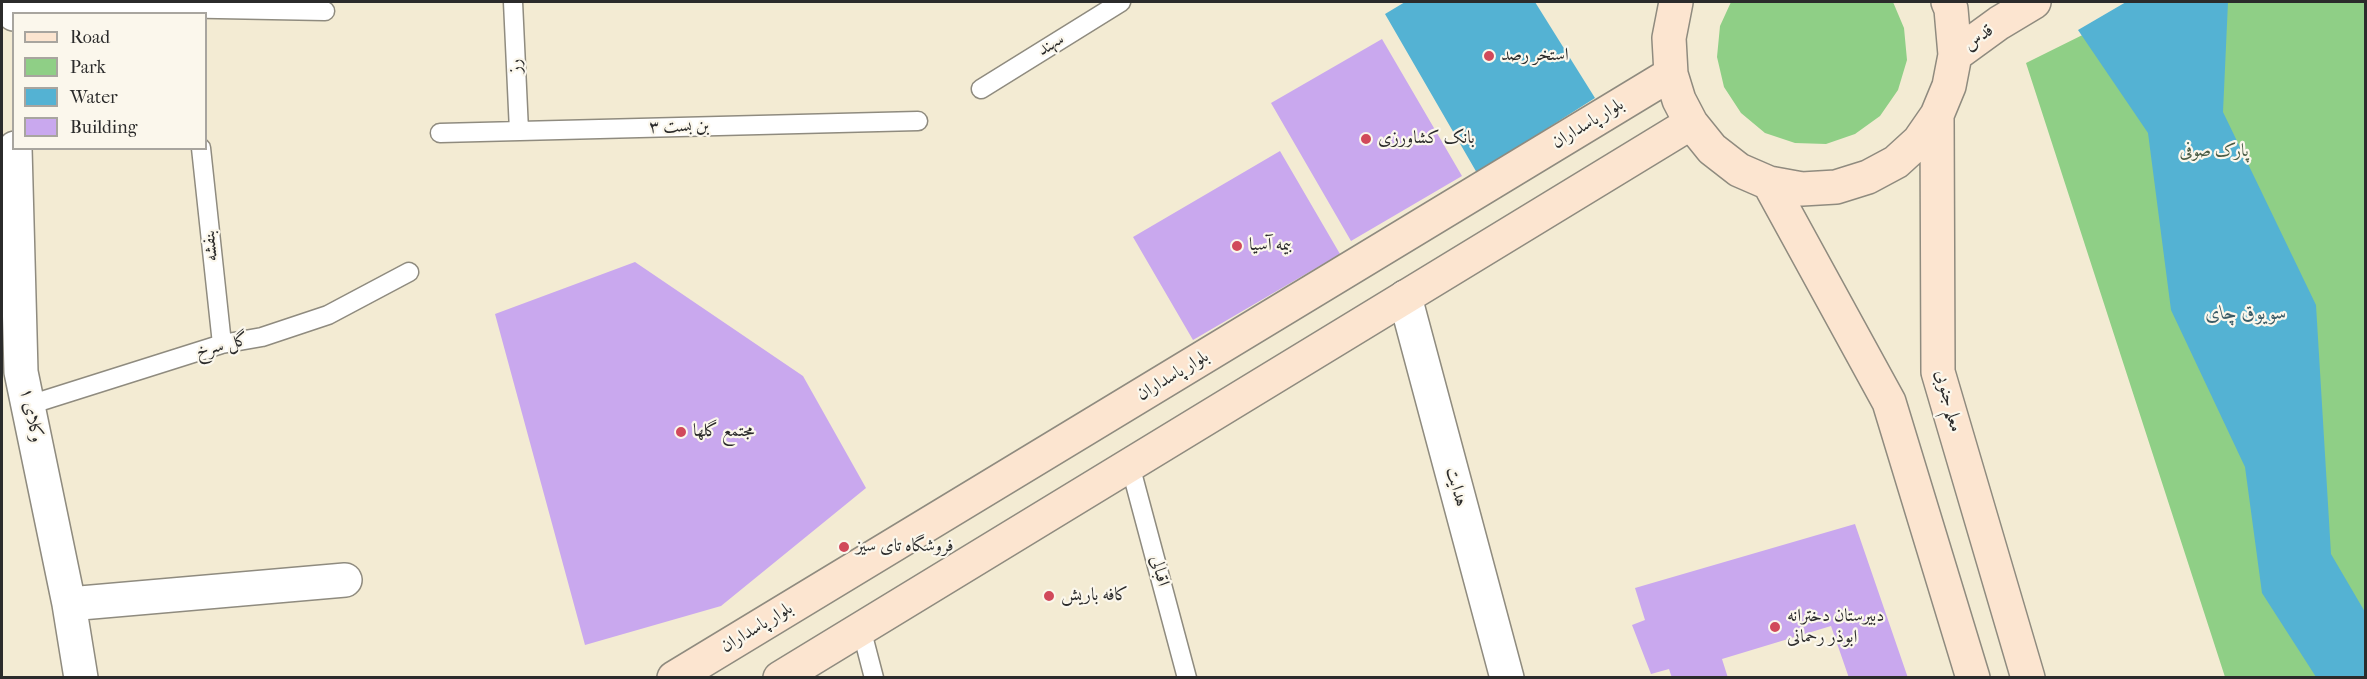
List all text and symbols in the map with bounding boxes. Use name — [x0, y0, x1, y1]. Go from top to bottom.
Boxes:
legend — [12, 12, 207, 150]
street label: قدس — [1960, 20, 1998, 56]
text: Road — [70, 27, 110, 48]
street label: سهند — [1034, 29, 1068, 61]
place label: استخر رصد — [1501, 45, 1569, 67]
marker: استخر رصد — [1482, 49, 1496, 63]
text: Park — [70, 57, 106, 78]
street label: رز — [505, 58, 527, 74]
text: Water — [70, 87, 118, 108]
street label: بلوار پاسداران — [1548, 94, 1628, 154]
street label: بن بست ۳ — [649, 116, 709, 138]
text: Building — [70, 117, 137, 138]
place label: بانک کشاورزی — [1378, 128, 1475, 150]
marker: بانک کشاورزی — [1359, 132, 1373, 146]
park label: پارک صوفی — [2179, 141, 2249, 163]
street label: بنفشه — [199, 229, 223, 263]
place label: بیمه آسیا — [1249, 235, 1292, 257]
marker: بیمه آسیا — [1230, 239, 1244, 253]
water label: سویوق چای — [2205, 302, 2287, 326]
street label: گل سرخ — [194, 329, 250, 363]
street label: بلوار پاسداران — [1133, 346, 1213, 406]
street label: معلم جنوبی — [1930, 368, 1966, 434]
street label: وکلای ۱ — [15, 386, 47, 444]
place label: مجتمع گلها — [693, 421, 754, 443]
marker: مجتمع گلها — [674, 425, 688, 439]
street label: هدایت — [1440, 465, 1472, 509]
place label: فروشگاه تای سیز — [856, 536, 954, 558]
marker: فروشگاه تای سیز — [837, 540, 851, 554]
street label: اقبالی — [1145, 553, 1173, 589]
place label: کافه باریش — [1061, 585, 1128, 607]
marker: کافه باریش — [1042, 589, 1056, 603]
street label: بلوار پاسداران — [717, 598, 797, 658]
place label: دبیرستان دخترانه ابوذر رحمانی — [1787, 606, 1884, 648]
marker: دبیرستان دخترانه ابوذر رحمانی — [1768, 620, 1782, 634]

